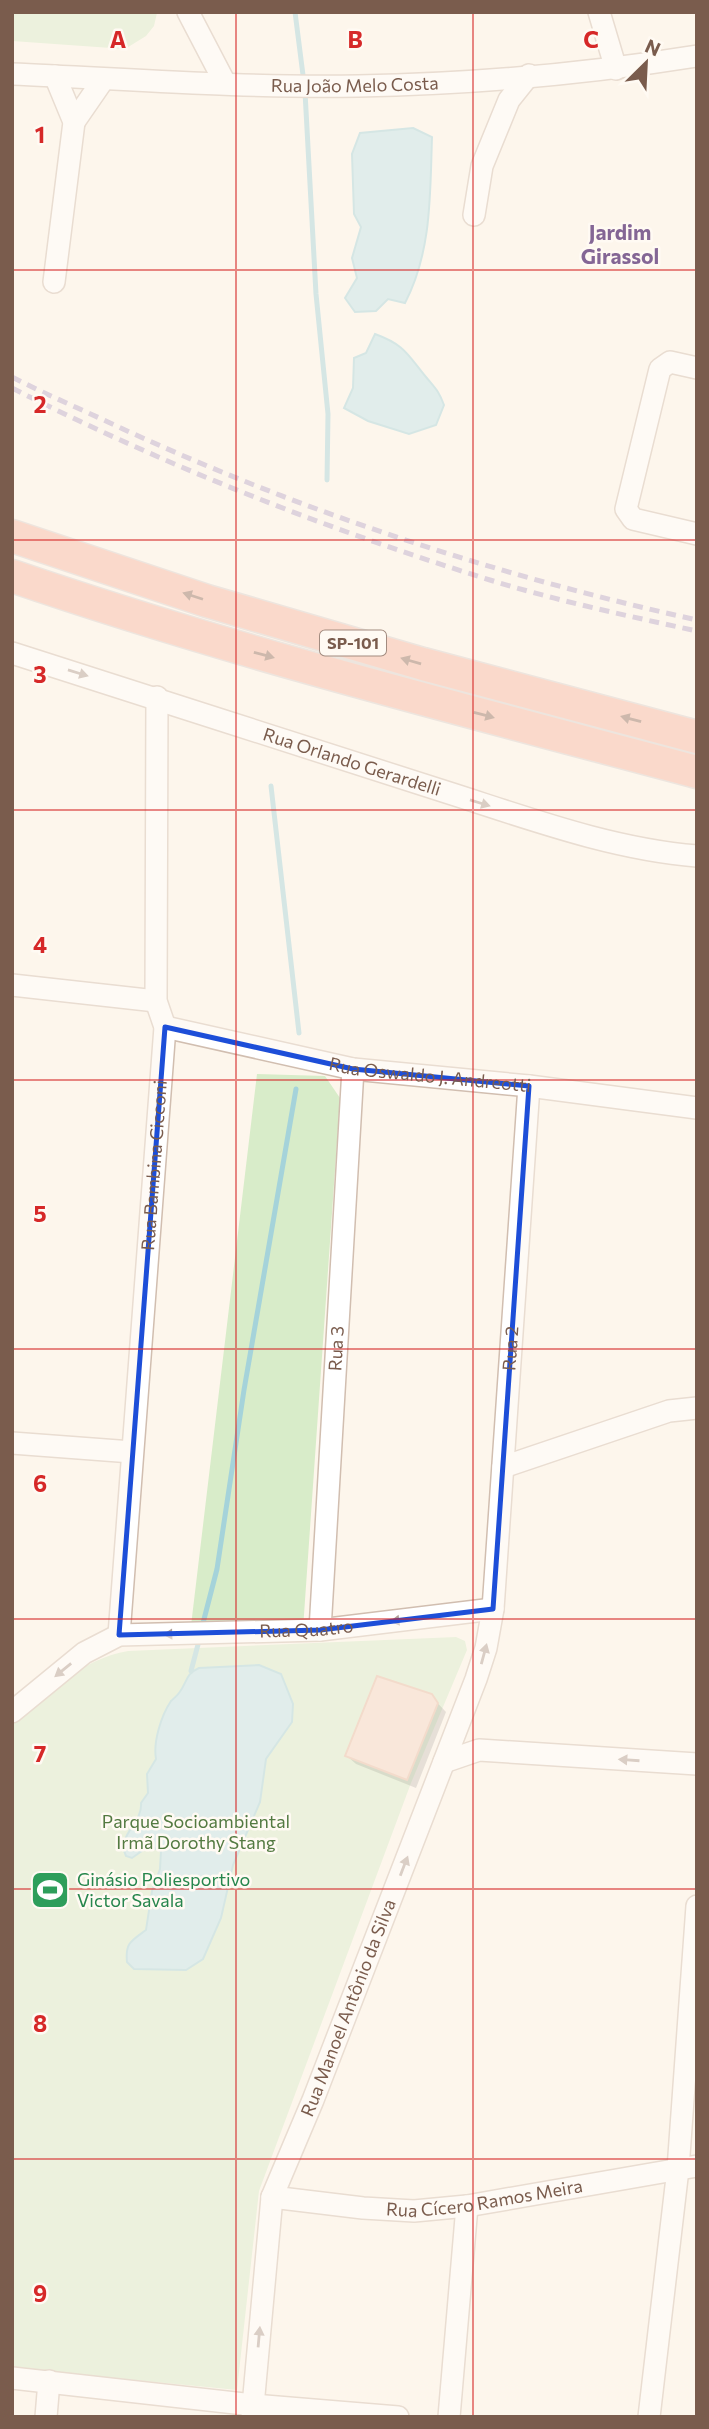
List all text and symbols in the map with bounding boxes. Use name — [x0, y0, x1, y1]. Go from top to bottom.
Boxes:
text: A — [110, 25, 127, 53]
text: B — [347, 25, 363, 53]
text: C — [583, 25, 599, 53]
north arrow — [611, 28, 681, 98]
text: N — [642, 34, 664, 60]
street label: Rua João Melo Costa — [271, 71, 439, 96]
text: 1 — [35, 120, 45, 148]
district label: Jardim Girassol — [581, 219, 659, 268]
text: 2 — [33, 390, 47, 418]
one-way arrow — [182, 590, 203, 601]
road number: SP-101 — [320, 630, 386, 656]
one-way arrow — [254, 651, 275, 661]
one-way arrow — [400, 655, 421, 665]
text: 3 — [33, 660, 47, 688]
one-way arrow — [67, 668, 88, 679]
one-way arrow — [473, 710, 495, 721]
one-way arrow — [620, 713, 642, 724]
street label: Rua Orlando Gerardelli — [261, 722, 444, 800]
one-way arrow — [470, 799, 491, 809]
text: 4 — [33, 930, 47, 958]
street label: Rua Oswaldo J. Andreotti — [327, 1052, 532, 1096]
street label: Rua Bambina Cicconi — [136, 1079, 171, 1251]
text: 5 — [33, 1199, 47, 1227]
street label: Rua 3 — [323, 1325, 348, 1372]
street label: Rua 2 — [497, 1325, 522, 1372]
text: 6 — [33, 1469, 47, 1497]
street label: Rua Quatro — [259, 1614, 355, 1642]
one-way arrow — [390, 1615, 412, 1626]
one-way arrow — [163, 1628, 185, 1639]
one-way arrow — [479, 1642, 490, 1664]
one-way arrow — [55, 1662, 72, 1677]
text: 7 — [34, 1739, 46, 1767]
one-way arrow — [617, 1754, 639, 1765]
park label: Parque Socioambiental Irmã Dorothy Stang — [102, 1810, 290, 1853]
one-way arrow — [398, 1856, 409, 1877]
place label: Ginásio Poliesportivo Victor Savala — [77, 1868, 250, 1911]
sports icon: Ginásio Poliesportivo Victor Savala — [29, 1869, 71, 1911]
street label: Rua Manoel Antônio da Silva — [295, 1896, 400, 2120]
text: 8 — [33, 2009, 47, 2037]
street label: Rua Cícero Ramos Meira — [385, 2174, 584, 2221]
text: 9 — [33, 2279, 47, 2307]
one-way arrow — [254, 2326, 265, 2348]

